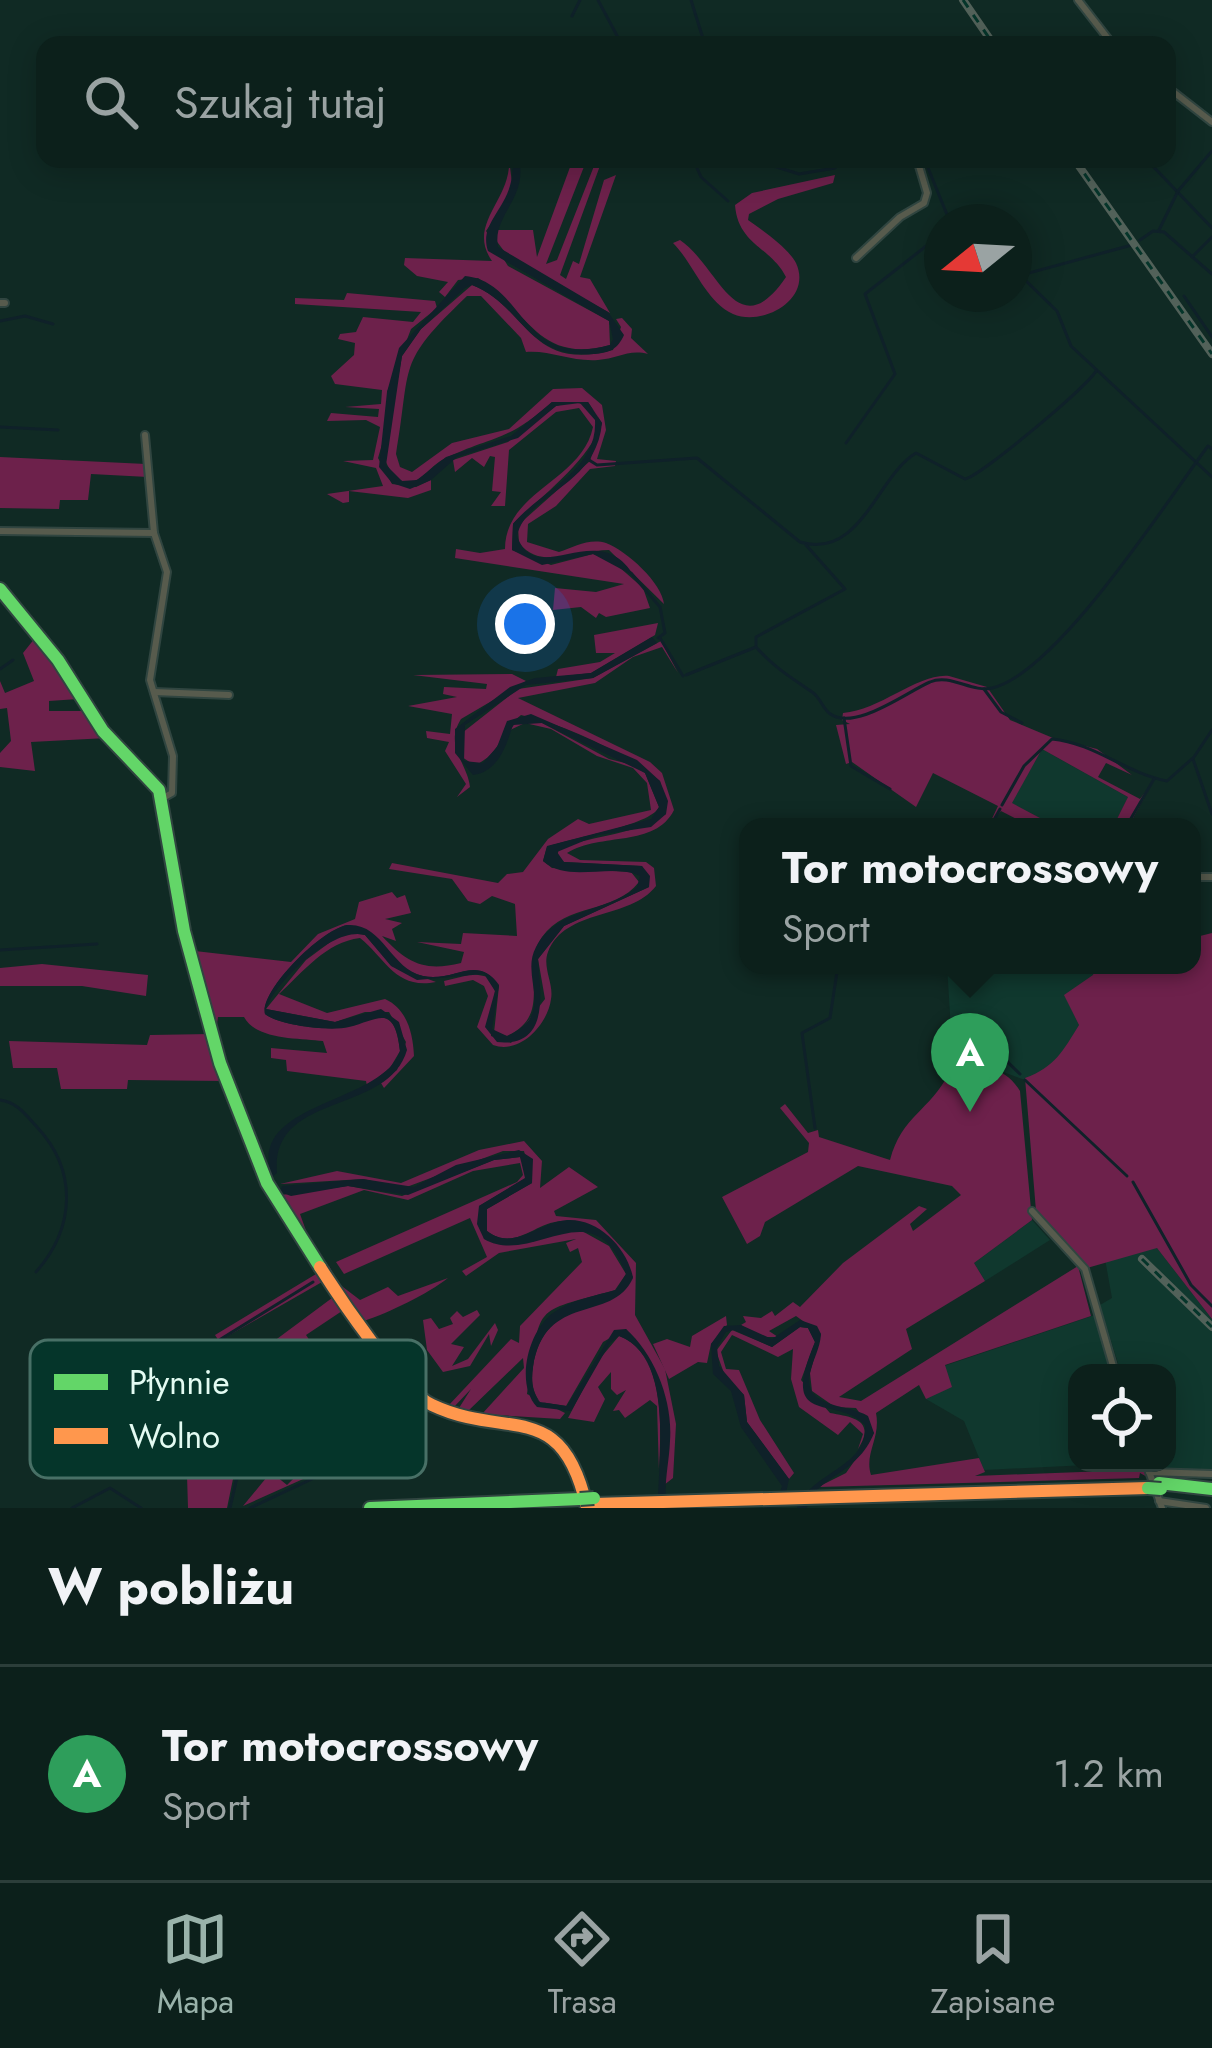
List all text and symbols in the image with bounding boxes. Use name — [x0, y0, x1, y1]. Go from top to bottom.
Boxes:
search box — [36, 36, 1176, 168]
icon: search — [78, 69, 144, 135]
text: Szukaj tutaj — [174, 70, 387, 135]
north arrow — [924, 204, 1032, 312]
your location — [495, 594, 555, 654]
popup — [739, 818, 1201, 974]
text: Tor motocrossowy — [782, 835, 1158, 900]
text: Sport — [782, 900, 870, 957]
pin: A — [931, 1013, 1009, 1112]
legend — [30, 1340, 426, 1478]
text: Płynnie — [129, 1359, 229, 1406]
map controls — [1068, 1364, 1176, 1472]
button: locate — [1068, 1364, 1176, 1472]
text: Wolno — [129, 1413, 220, 1460]
text: W pobliżu — [48, 1549, 294, 1623]
text: Tor motocrossowy — [162, 1713, 538, 1778]
text: A — [73, 1745, 101, 1802]
text: 1.2 km — [1053, 1745, 1164, 1802]
text: Sport — [162, 1778, 250, 1835]
tab: Mapa — [157, 1906, 234, 2025]
tab: Trasa — [548, 1906, 617, 2025]
tab: Zapisane — [930, 1906, 1055, 2025]

